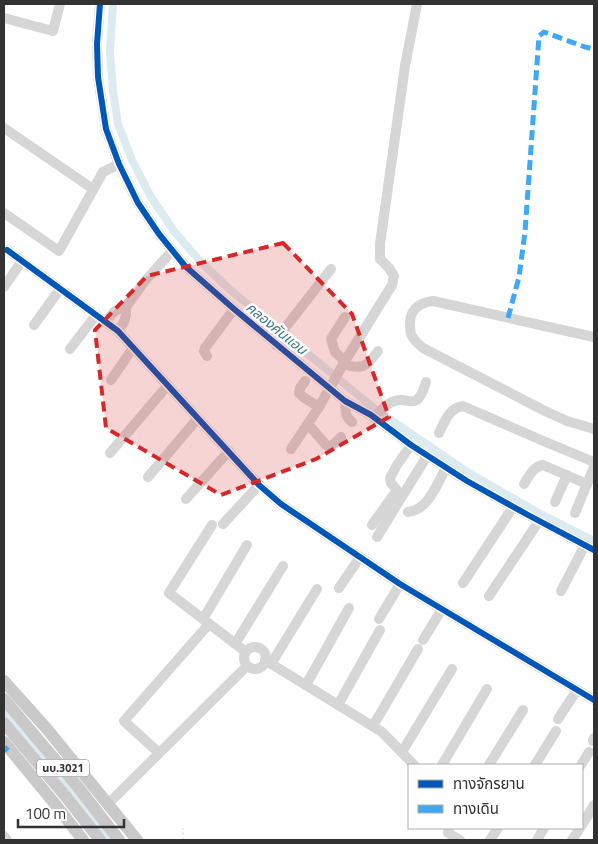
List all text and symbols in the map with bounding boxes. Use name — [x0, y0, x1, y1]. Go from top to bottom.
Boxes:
water label: คลองคันแอน — [242, 297, 313, 360]
road number: นบ.3021 — [37, 760, 89, 776]
legend — [408, 764, 583, 829]
text: ทางจักรยาน — [453, 772, 525, 795]
scale bar — [18, 796, 124, 828]
text: ทางเดิน — [453, 797, 499, 820]
text: 100 m — [25, 802, 66, 825]

